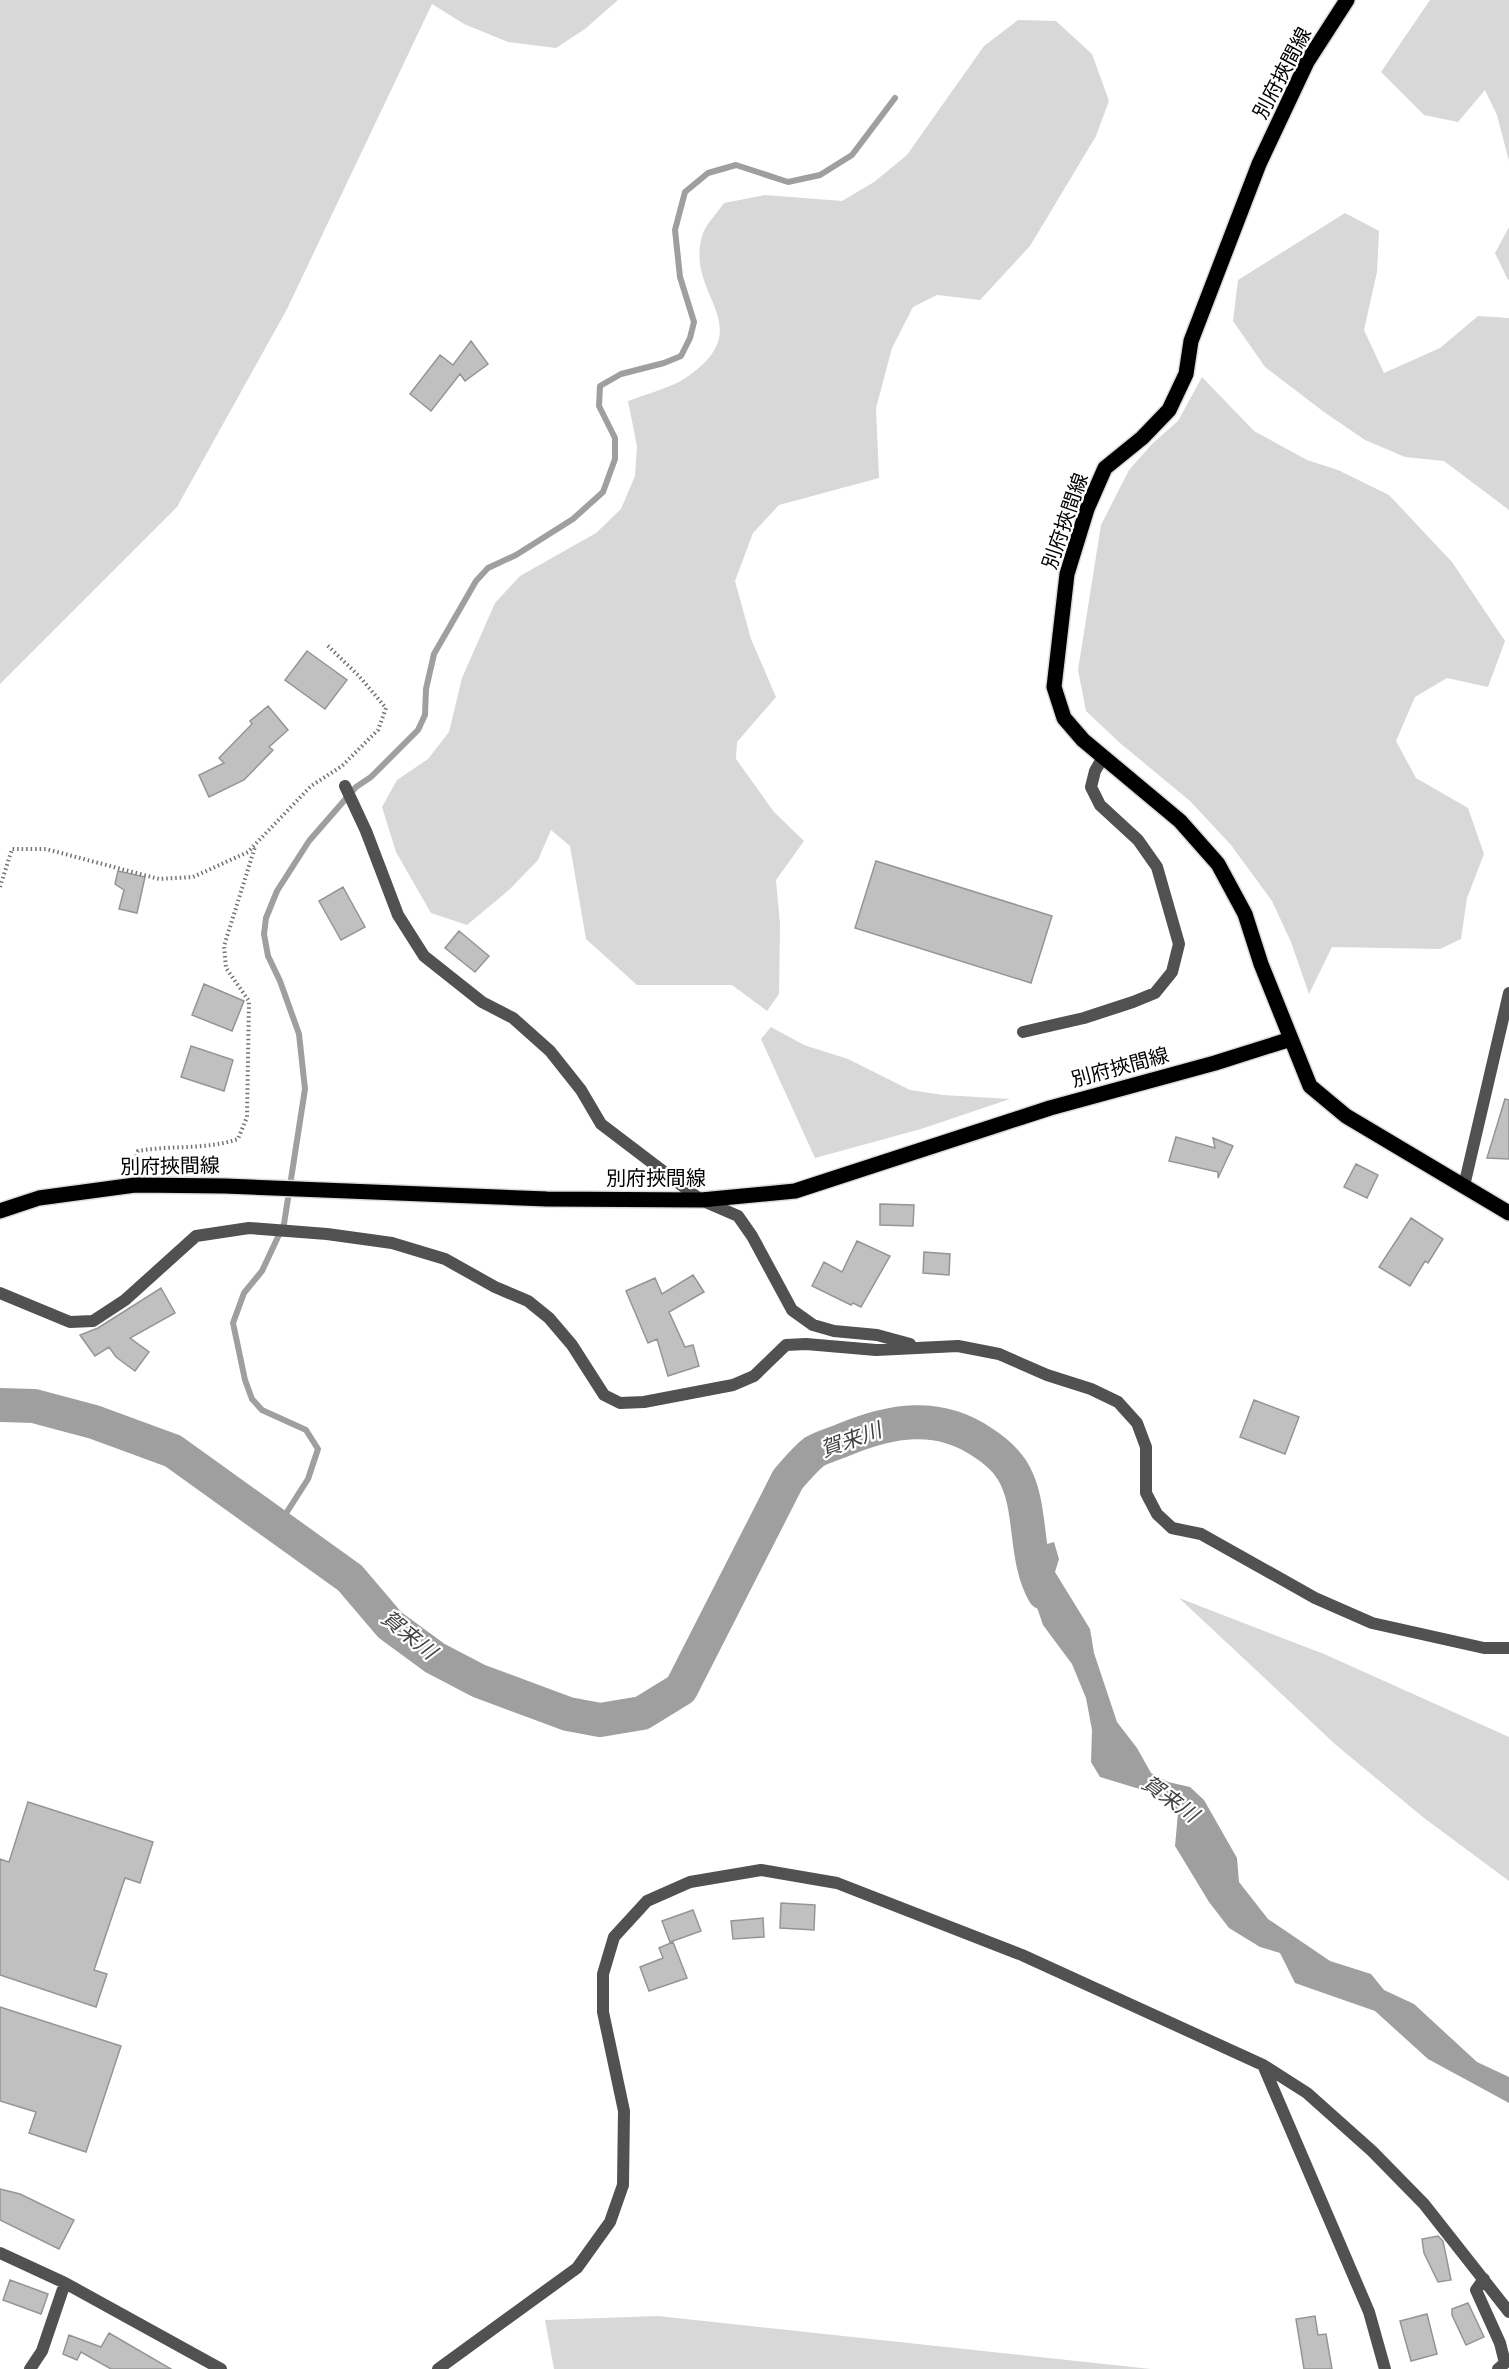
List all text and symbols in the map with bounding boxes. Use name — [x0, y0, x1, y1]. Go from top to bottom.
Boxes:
street label: 別府挾間線 — [1247, 23, 1315, 122]
street label: 別府挾間線 — [1036, 469, 1092, 572]
street label: 別府挾間線 — [1068, 1042, 1171, 1091]
street label: 別府挾間線 — [120, 1152, 220, 1178]
street label: 別府挾間線 — [606, 1165, 706, 1189]
water label: 賀来川 — [817, 1415, 886, 1461]
water label: 賀来川 — [378, 1604, 444, 1665]
water label: 賀来川 — [1138, 1769, 1205, 1828]

